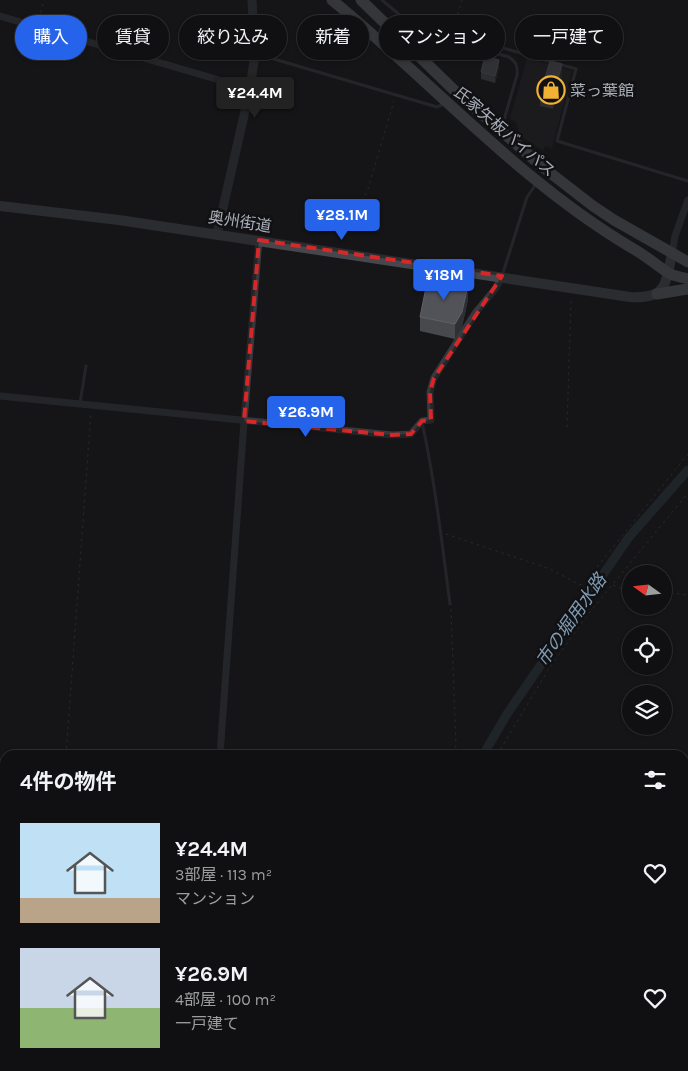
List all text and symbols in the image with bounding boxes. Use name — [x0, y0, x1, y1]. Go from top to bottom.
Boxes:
chip: 購入 — [15, 15, 87, 60]
chip: 賃貸 — [97, 15, 169, 60]
chip: 絞り込み — [179, 15, 287, 60]
chip: 新着 — [297, 15, 369, 60]
chip: マンション — [379, 15, 505, 60]
chip: 一戸建て — [515, 15, 623, 60]
shop icon: 菜っ葉館 — [536, 75, 566, 105]
pin: ¥24.4M — [214, 76, 296, 119]
place label: 菜っ葉館 — [570, 81, 634, 100]
street label: 氏家矢板バイパス — [450, 82, 559, 180]
text: ¥24.4M — [227, 83, 283, 102]
pin: ¥28.1M — [301, 198, 383, 241]
text: ¥28.1M — [316, 205, 368, 224]
street label: 奥州街道 — [207, 207, 273, 236]
pin: ¥18M — [414, 258, 474, 301]
text: ¥18M — [424, 265, 464, 284]
pin: ¥26.9M — [265, 396, 347, 438]
text: ¥26.9M — [278, 402, 334, 421]
north arrow — [622, 565, 672, 615]
map controls — [622, 565, 672, 735]
water label: 市の堀用水路 — [531, 568, 612, 671]
button: locate — [622, 625, 672, 675]
button: layers — [622, 685, 672, 735]
icon: filters — [641, 766, 669, 794]
text: 4件の物件 — [20, 770, 117, 794]
text: ¥24.4M — [175, 837, 248, 861]
icon: home — [60, 843, 120, 903]
icon: heart — [641, 859, 669, 887]
text: 3部屋 · 113 m² — [175, 865, 272, 884]
text: マンション — [175, 889, 255, 908]
text: ¥26.9M — [175, 962, 248, 986]
icon: home — [60, 968, 120, 1028]
icon: heart — [641, 984, 669, 1012]
text: 4部屋 · 100 m² — [175, 990, 276, 1009]
text: 一戸建て — [175, 1014, 239, 1033]

